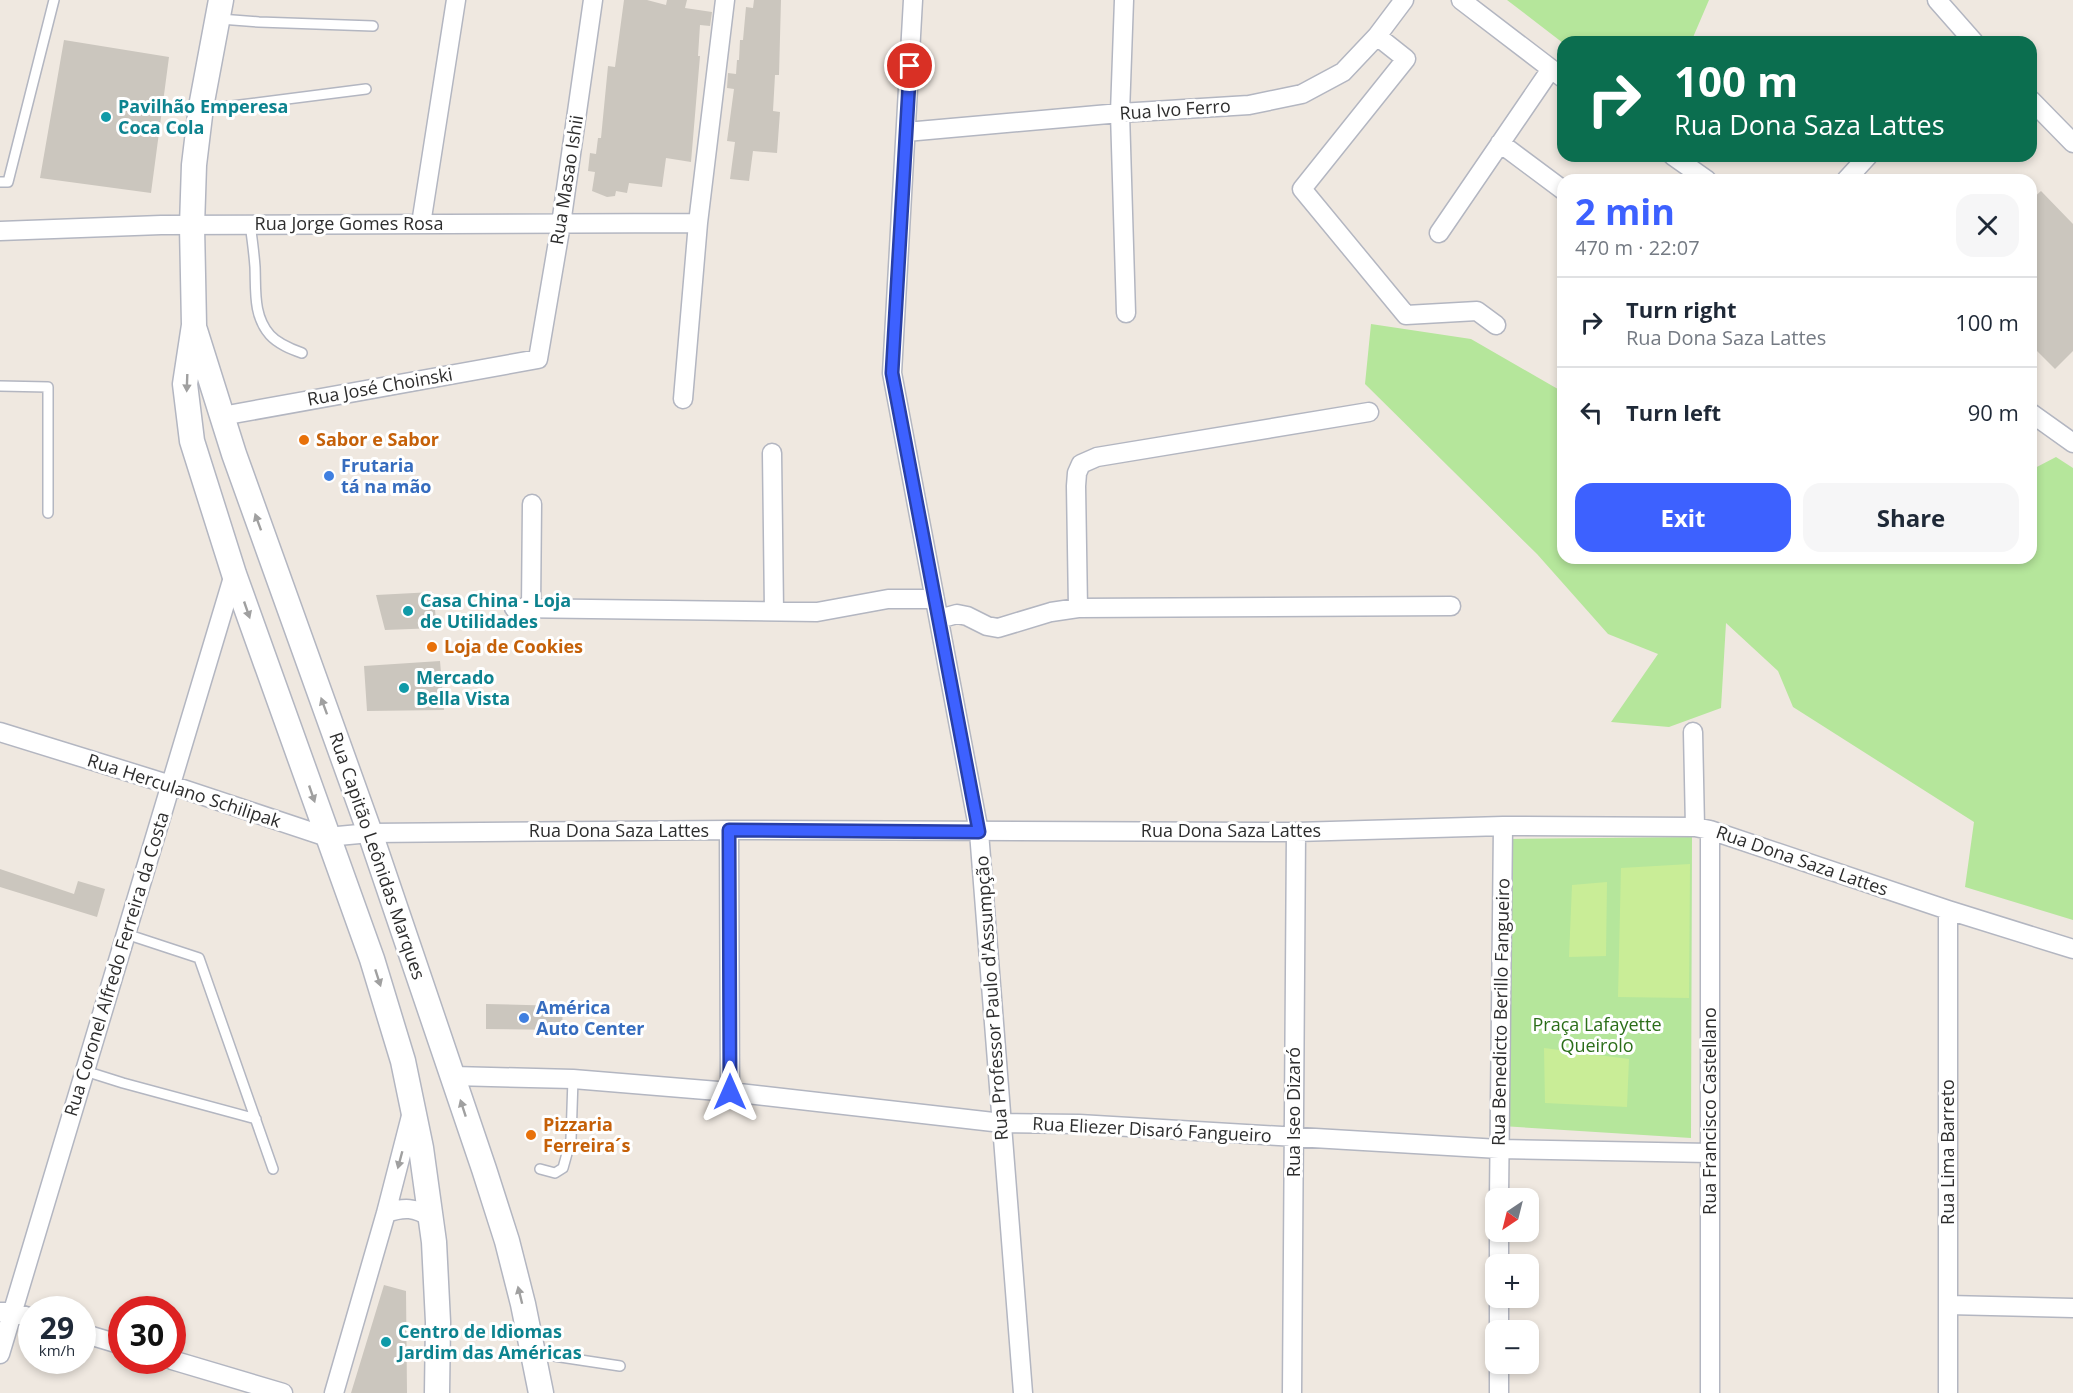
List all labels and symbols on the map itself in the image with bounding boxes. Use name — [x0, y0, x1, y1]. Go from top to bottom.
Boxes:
pin — [884, 40, 935, 91]
street label: Rua Ivo Ferro — [1119, 93, 1231, 125]
place label: Pavilhão Emperesa Coca Cola — [118, 94, 288, 139]
marker: Pavilhão Emperesa Coca Cola — [99, 110, 113, 124]
street label: Rua Masao Ishii — [544, 113, 588, 246]
street label: Rua Jorge Gomes Rosa — [255, 211, 443, 235]
street label: Rua José Choinski — [305, 361, 454, 411]
one-way arrow — [182, 373, 191, 392]
place label: Sabor e Sabor — [316, 427, 439, 451]
marker: Sabor e Sabor — [297, 433, 311, 447]
place label: Frutaria tá na mão — [341, 453, 431, 498]
marker: Frutaria tá na mão — [322, 469, 336, 483]
one-way arrow — [253, 513, 263, 531]
place label: Casa China - Loja de Utilidades — [420, 588, 571, 633]
one-way arrow — [242, 602, 252, 620]
marker: Casa China - Loja de Utilidades — [401, 604, 415, 618]
place label: Loja de Cookies — [444, 634, 583, 658]
marker: Loja de Cookies — [425, 640, 439, 654]
place label: Mercado Bella Vista — [416, 665, 510, 710]
marker: Mercado Bella Vista — [397, 681, 411, 695]
one-way arrow — [319, 696, 329, 714]
street label: Rua Capitão Leônidas Marques — [324, 729, 432, 983]
street label: Rua Herculano Schilipak — [85, 747, 285, 833]
one-way arrow — [307, 785, 317, 803]
street label: Rua Coronel Alfredo Ferreira da Costa — [58, 809, 174, 1119]
street label: Rua Dona Saza Lattes — [529, 818, 709, 842]
street label: Rua Dona Saza Lattes — [1141, 818, 1321, 842]
street label: Rua Dona Saza Lattes — [1713, 819, 1891, 901]
street label: Rua Professor Paulo d'Assumpção — [969, 855, 1013, 1141]
street label: Rua Benedicto Berillo Fangueiro — [1486, 878, 1514, 1146]
one-way arrow — [373, 969, 383, 987]
place label: América Auto Center — [536, 995, 644, 1040]
street label: Rua Francisco Castellano — [1697, 1007, 1721, 1215]
marker: América Auto Center — [517, 1011, 531, 1025]
park label: Praça Lafayette Queirolo — [1532, 1012, 1662, 1057]
street label: Rua Iseo Dizaró — [1281, 1047, 1305, 1177]
position arrow — [698, 1060, 762, 1124]
street label: Rua Lima Barreto — [1935, 1079, 1959, 1225]
one-way arrow — [458, 1099, 468, 1117]
street label: Rua Eliezer Disaró Fangueiro — [1032, 1111, 1272, 1147]
place label: Pizzaria Ferreira´s — [543, 1112, 631, 1157]
marker: Pizzaria Ferreira´s — [524, 1128, 538, 1142]
one-way arrow — [394, 1151, 404, 1169]
north arrow — [1485, 1188, 1539, 1242]
one-way arrow — [515, 1285, 525, 1304]
speed limit sign: 30 — [108, 1296, 186, 1374]
place label: Centro de Idiomas Jardim das Américas — [396, 1319, 582, 1364]
marker: Centro de Idiomas Jardim das Américas — [379, 1335, 393, 1349]

